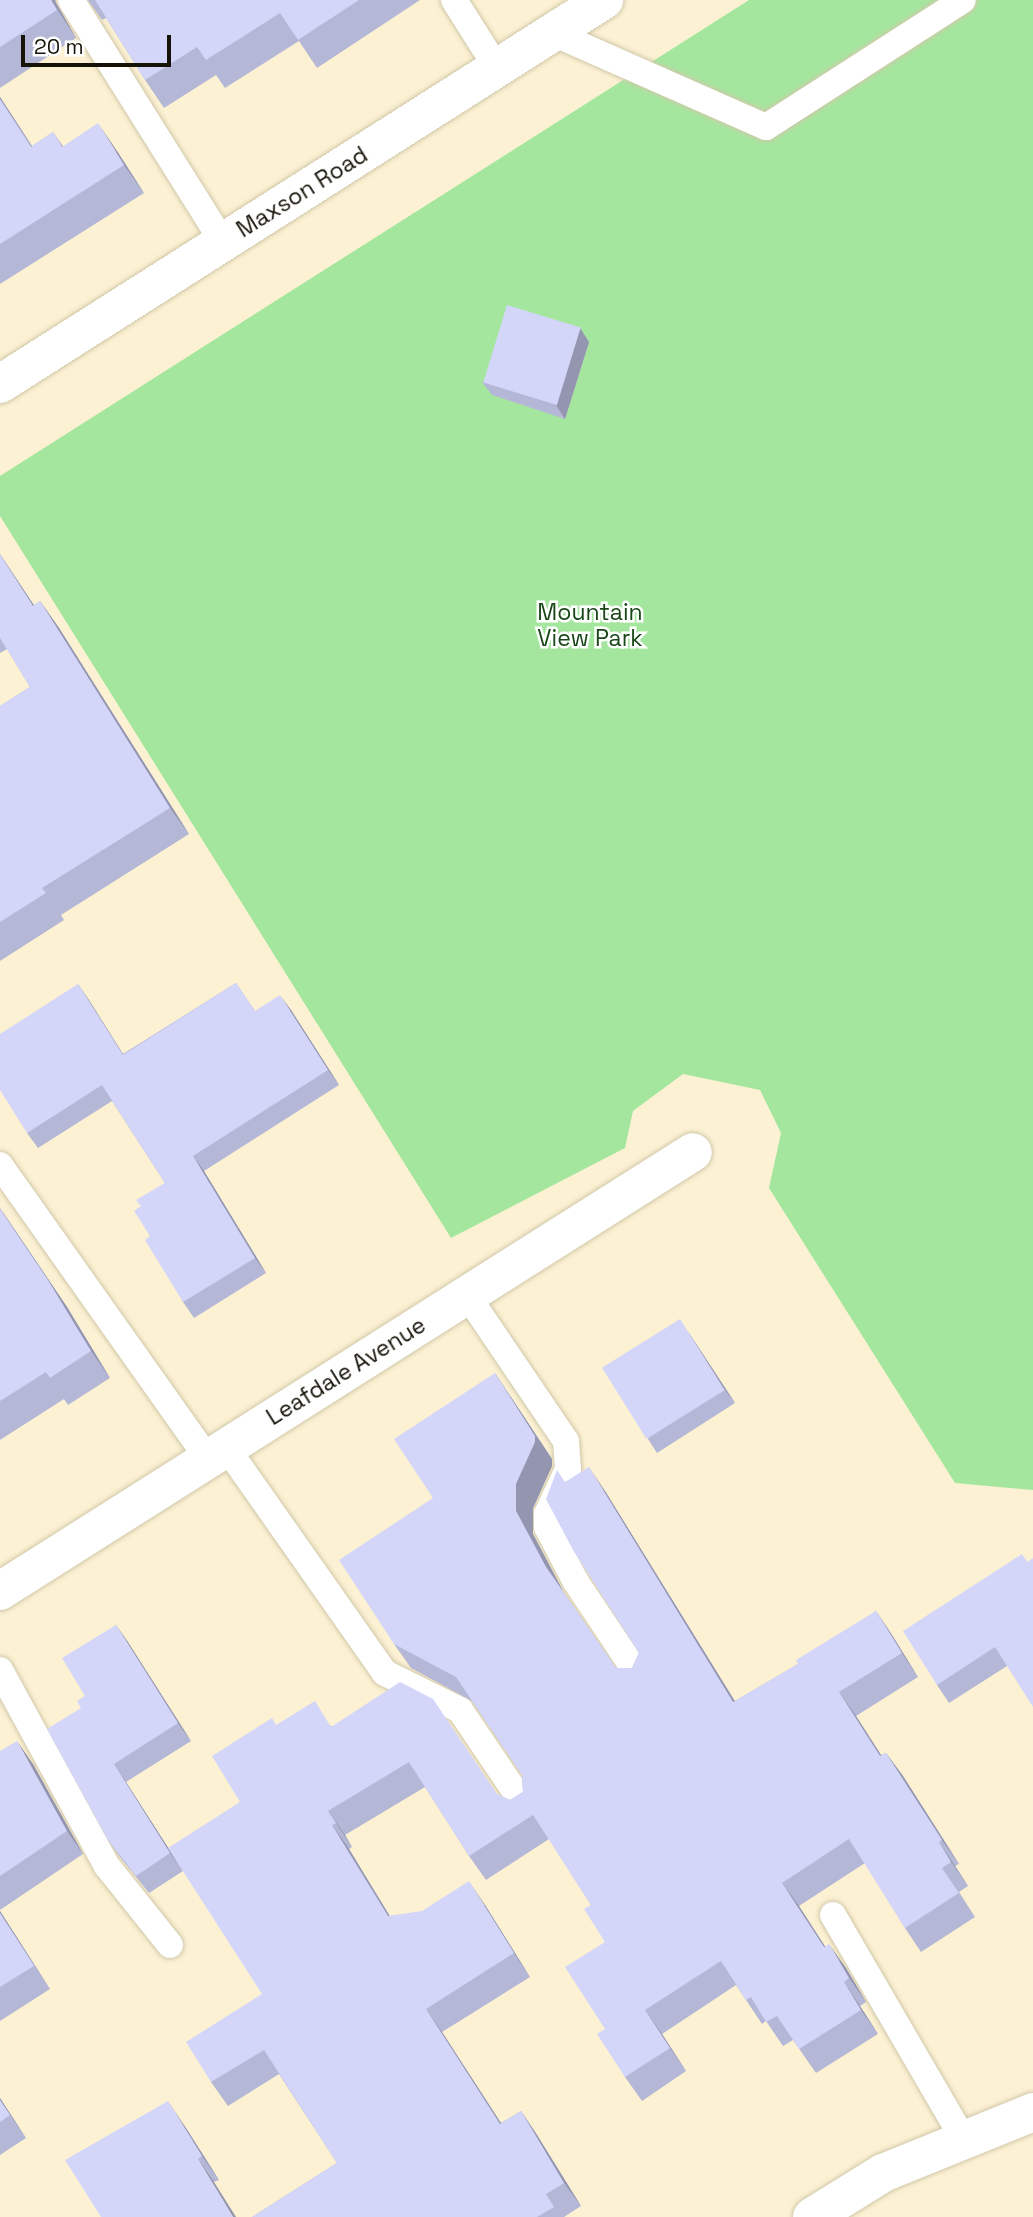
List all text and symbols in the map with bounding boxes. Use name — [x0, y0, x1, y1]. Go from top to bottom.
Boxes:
scale bar — [24, 21, 175, 65]
text: 20 m — [34, 33, 84, 60]
street label: Maxson Road — [231, 141, 373, 243]
park label: Mountain View Park — [537, 598, 643, 652]
street label: Leafdale Avenue — [261, 1311, 431, 1431]

